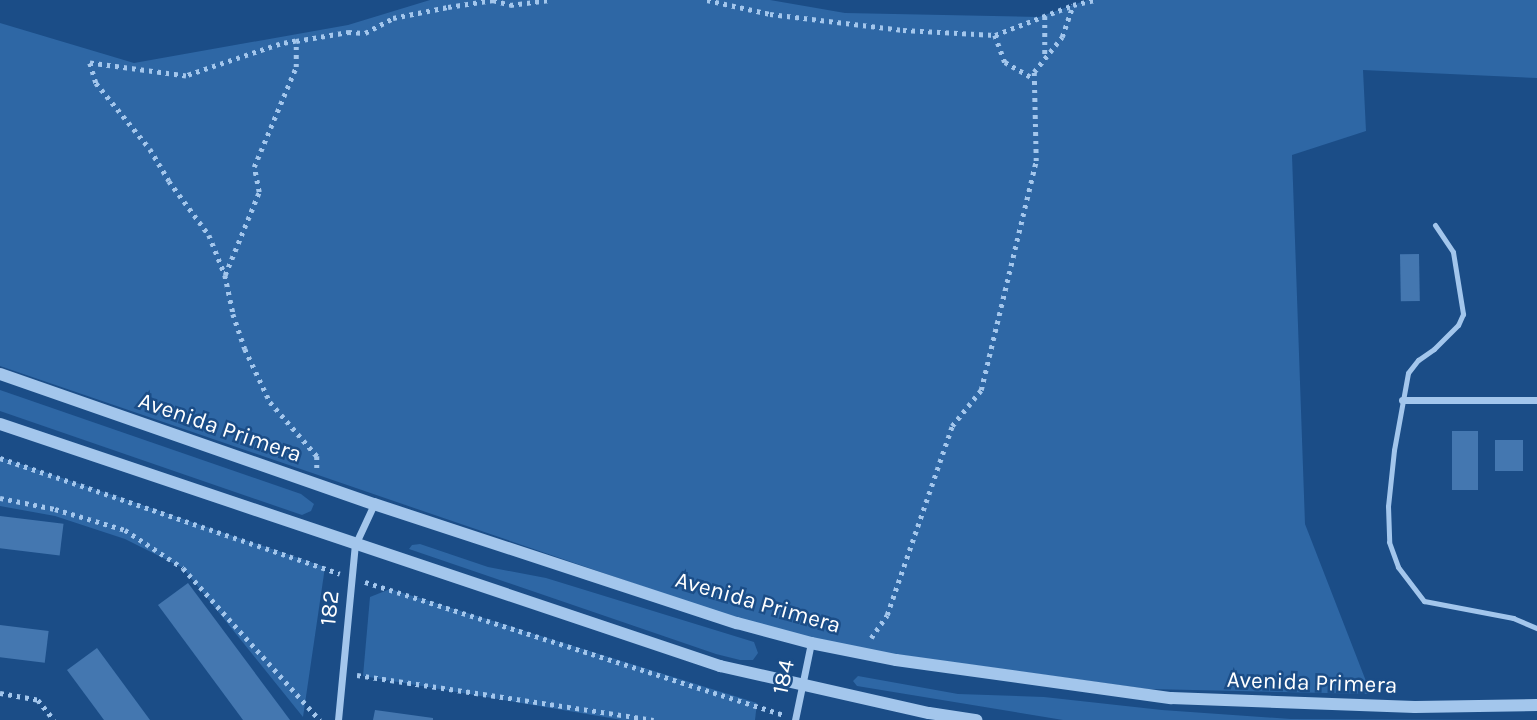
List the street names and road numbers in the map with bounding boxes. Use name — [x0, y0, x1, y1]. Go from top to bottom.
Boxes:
street label: Avenida Primera — [135, 387, 305, 469]
street label: Avenida Primera — [672, 566, 844, 640]
street label: 182 — [314, 589, 346, 627]
street label: 184 — [767, 657, 801, 697]
street label: Avenida Primera — [1226, 666, 1398, 700]

